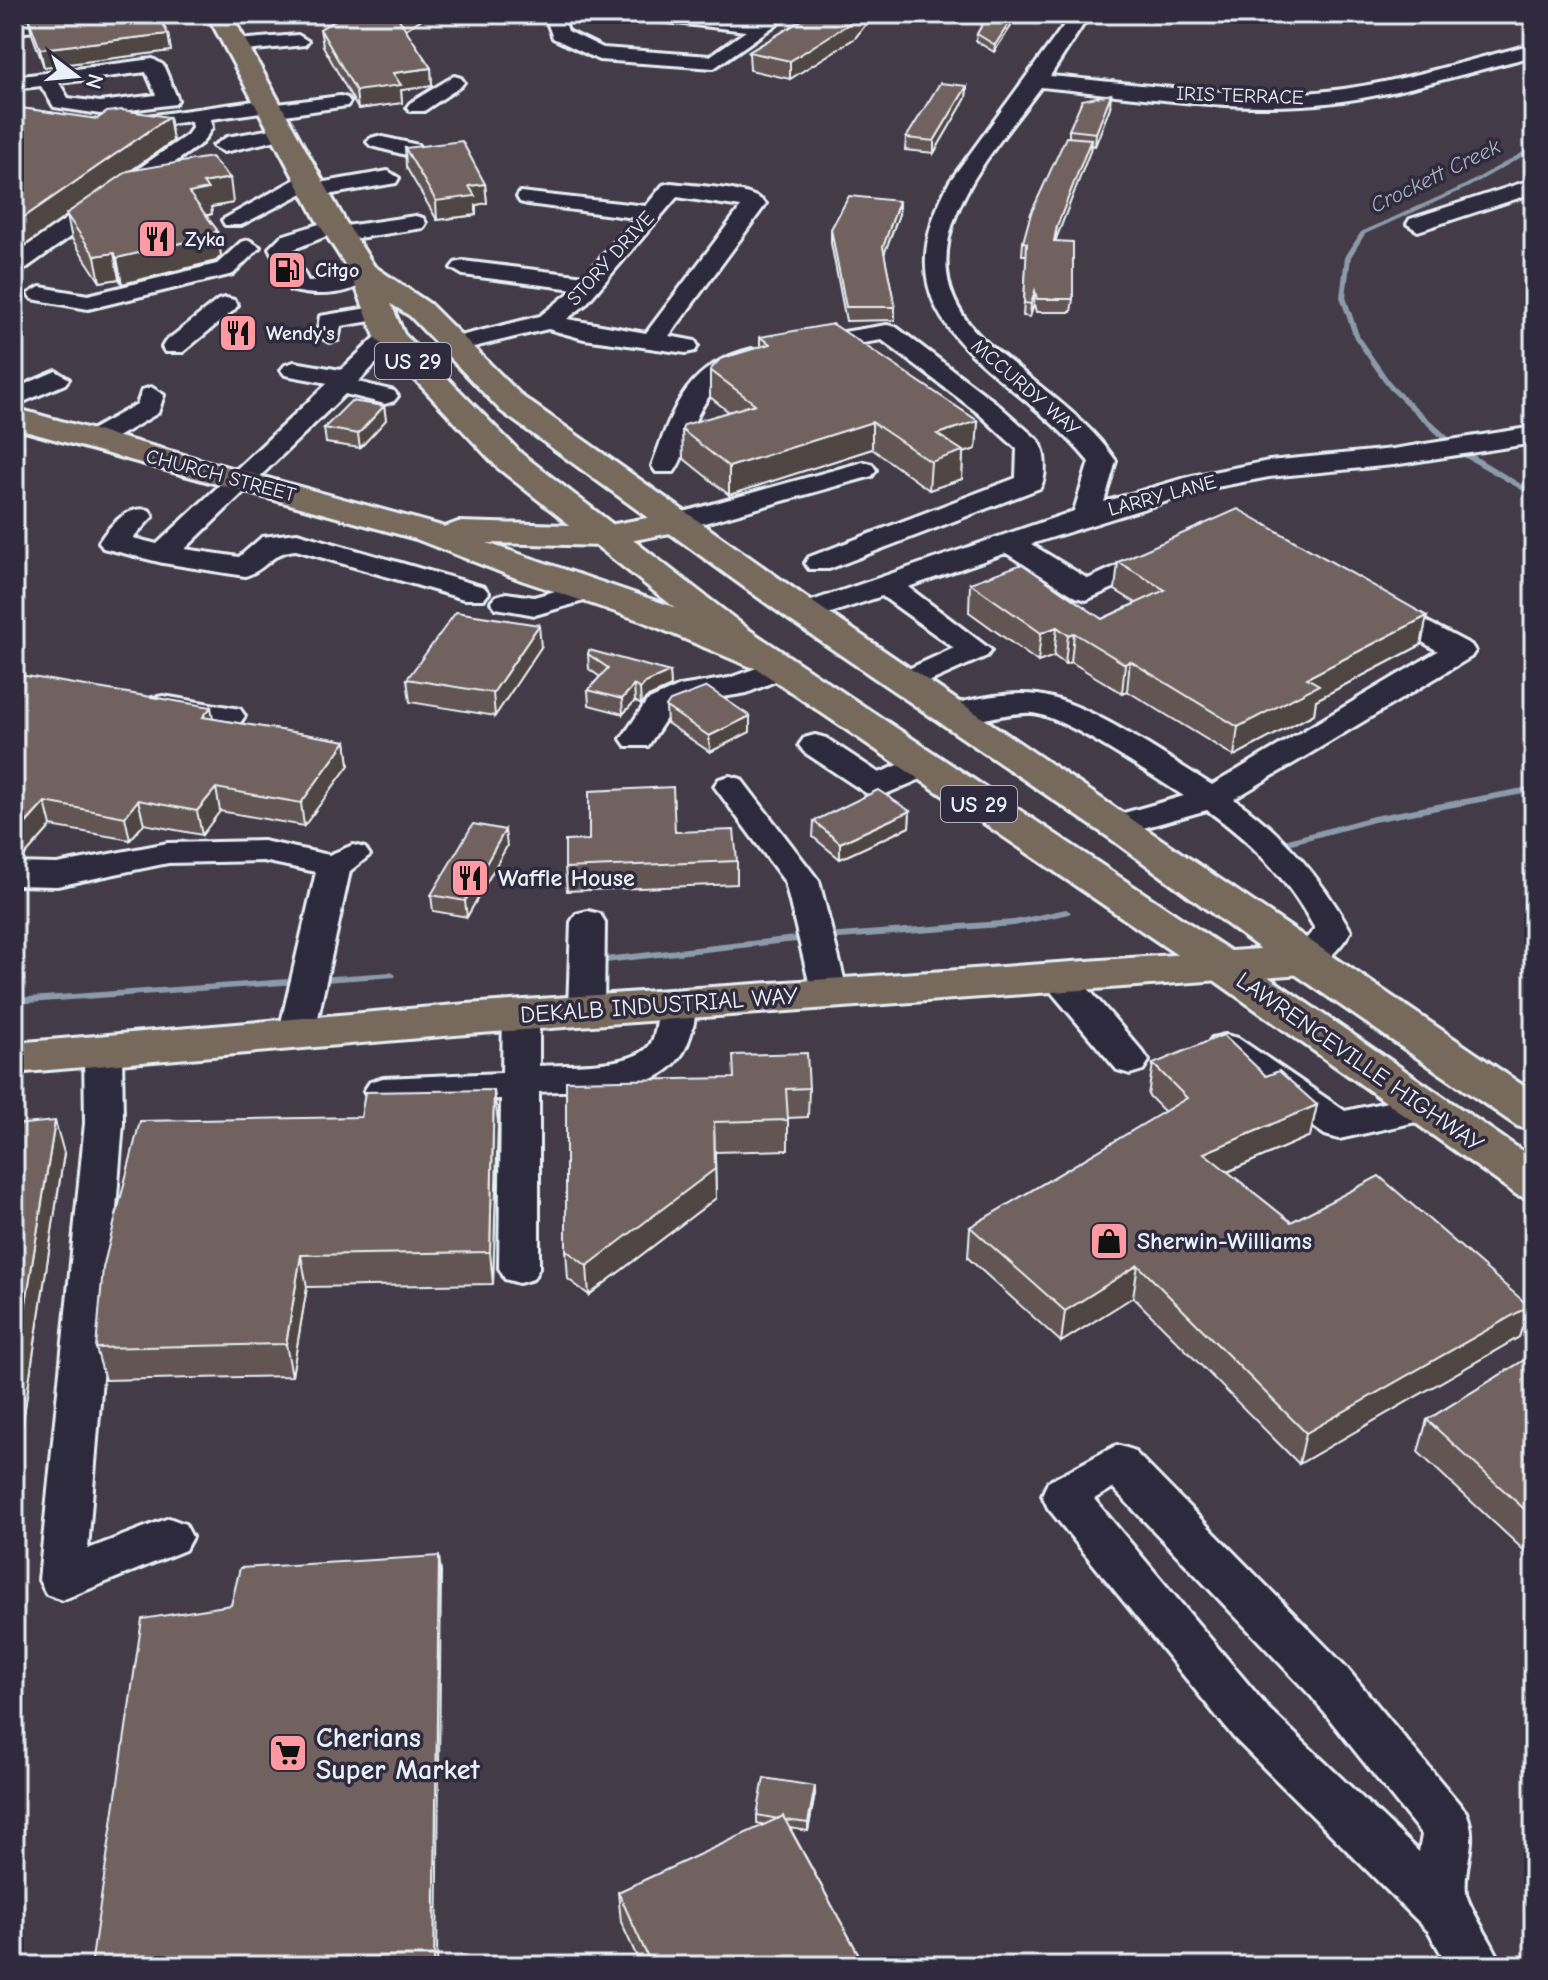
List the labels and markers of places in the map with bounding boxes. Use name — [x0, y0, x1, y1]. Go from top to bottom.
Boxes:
restaurant icon: Zyka — [136, 218, 178, 260]
place label: Zyka — [185, 228, 225, 251]
fuel station icon: Citgo — [266, 249, 308, 291]
place label: Citgo — [315, 259, 359, 282]
restaurant icon: Wendy's — [217, 312, 259, 354]
place label: Wendy's — [266, 322, 335, 345]
restaurant icon: Waffle House — [449, 857, 491, 899]
place label: Waffle House — [498, 864, 635, 892]
shop icon: Sherwin-Williams — [1088, 1220, 1130, 1262]
place label: Sherwin-Williams — [1137, 1227, 1312, 1255]
place label: Cherians Super Market — [316, 1722, 480, 1786]
supermarket icon: Cherians Super Market — [267, 1732, 309, 1774]

